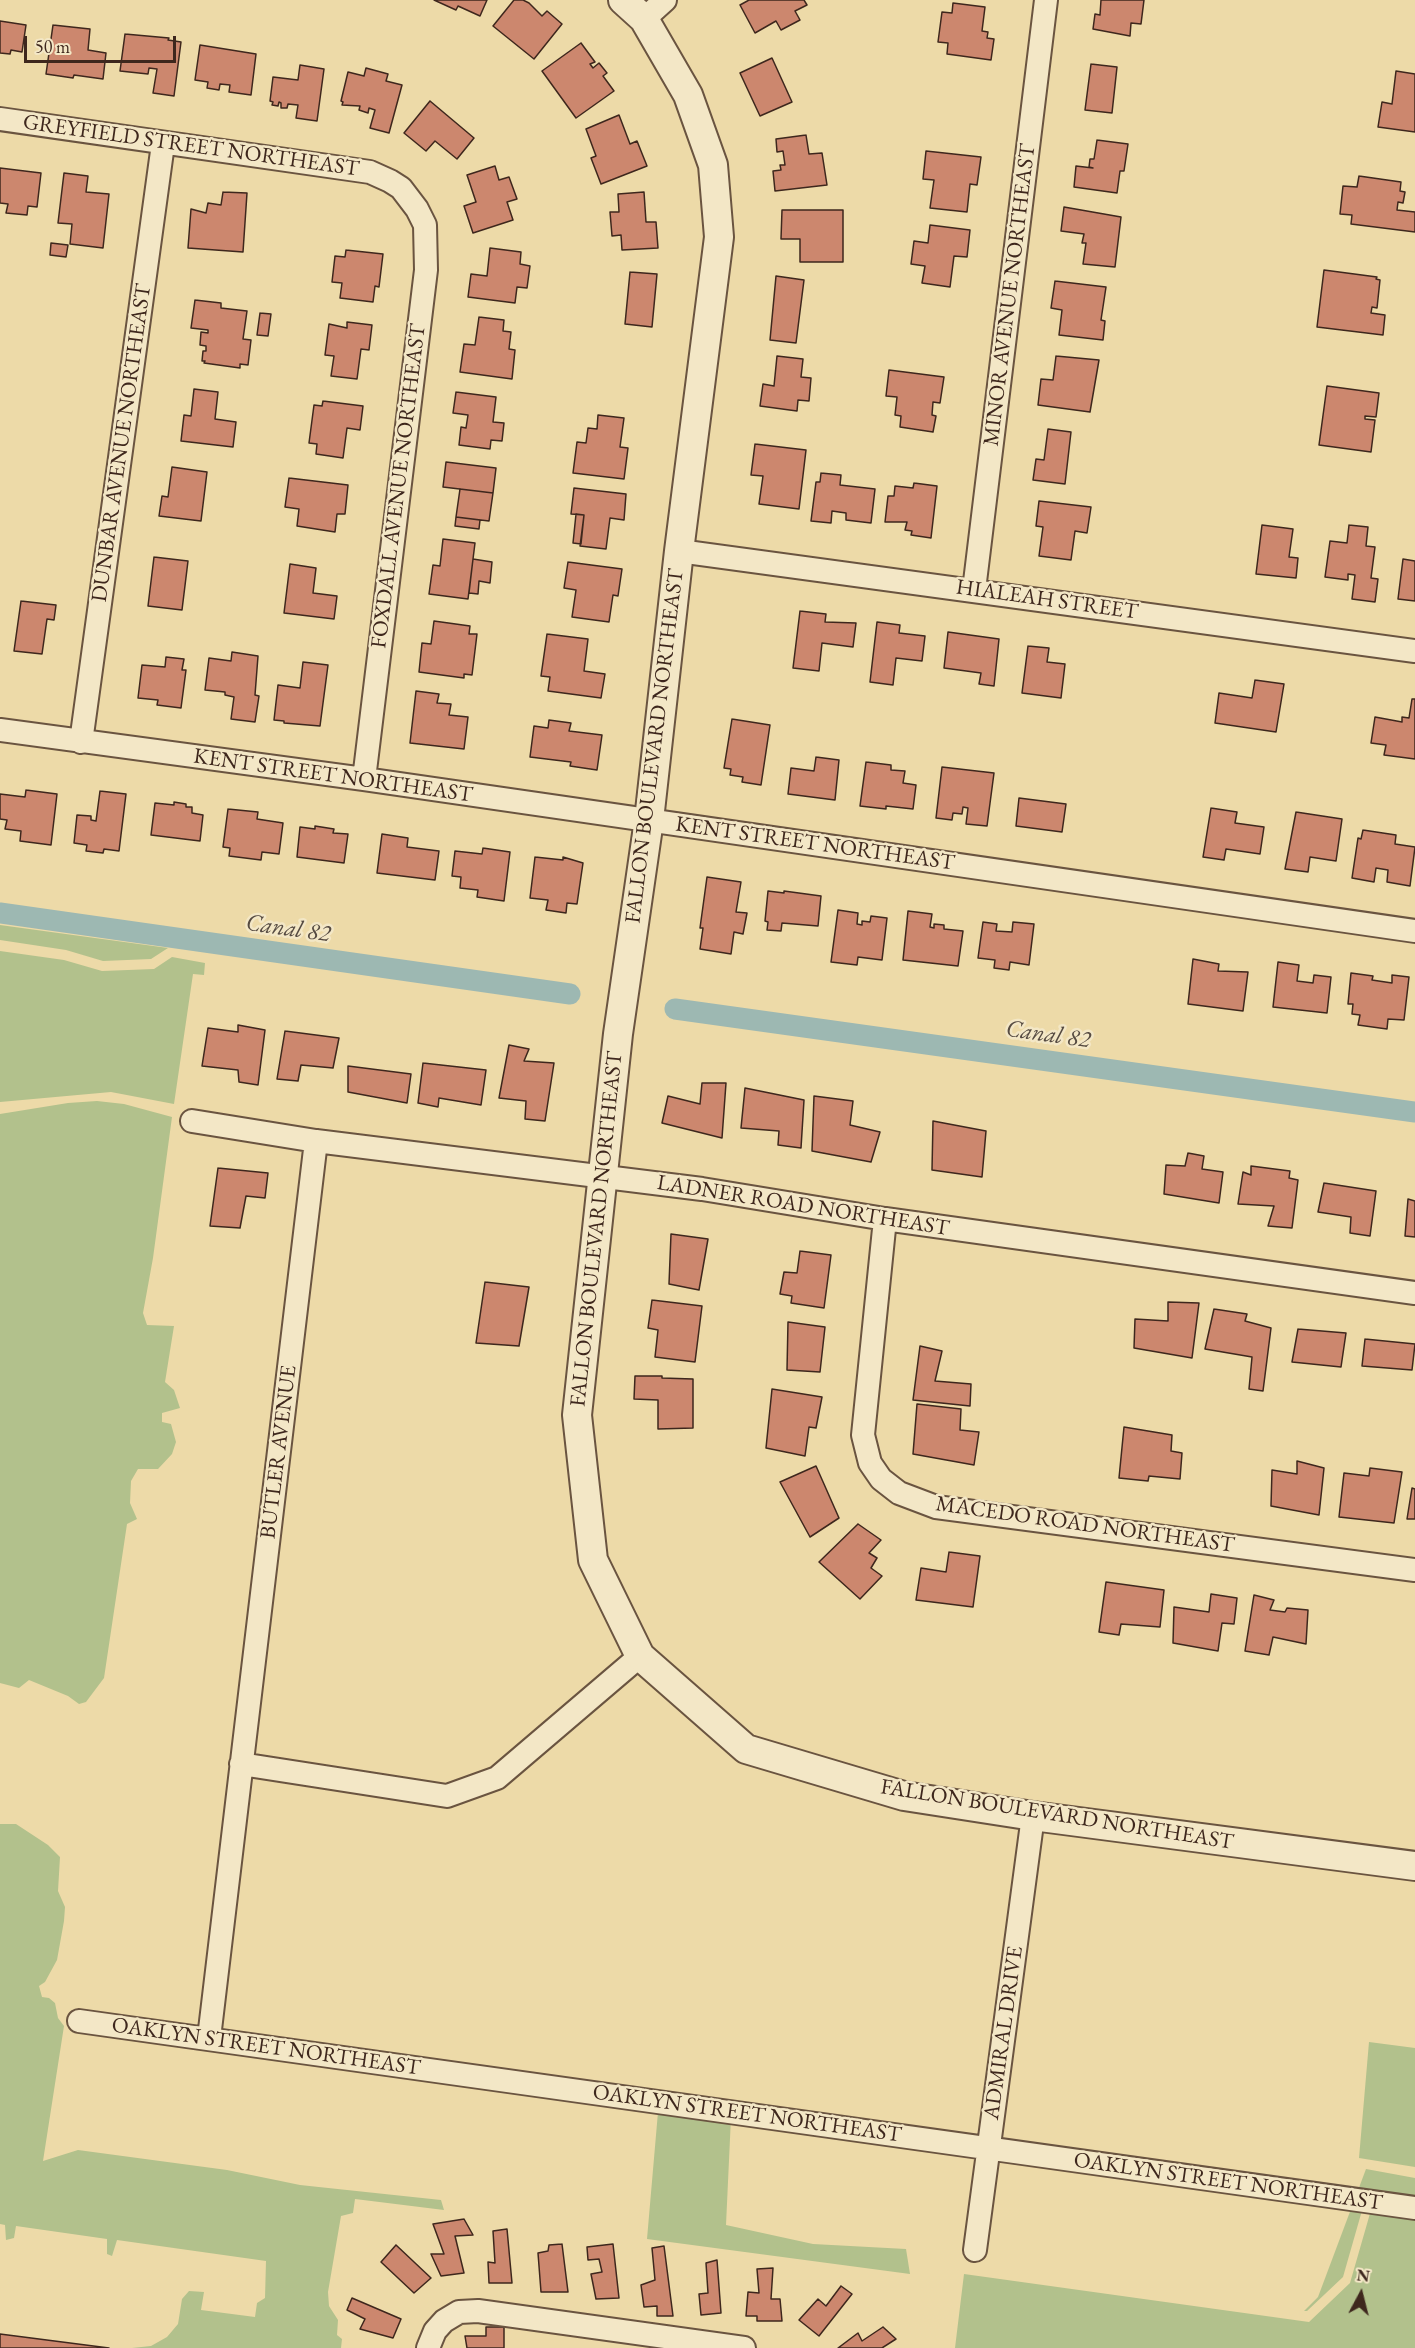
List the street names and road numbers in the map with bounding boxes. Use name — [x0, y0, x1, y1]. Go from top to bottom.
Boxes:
street label: GREYFIELD STREET NORTHEAST — [21, 109, 361, 183]
street label: MINOR AVENUE NORTHEAST — [978, 142, 1042, 448]
street label: DUNBAR AVENUE NORTHEAST — [87, 282, 157, 604]
street label: FOXDALL AVENUE NORTHEAST — [366, 322, 432, 650]
street label: FALLON BOULEVARD NORTHEAST — [620, 567, 690, 925]
street label: HIALEAH STREET — [954, 574, 1140, 626]
street label: KENT STREET NORTHEAST — [192, 743, 474, 809]
street label: KENT STREET NORTHEAST — [674, 811, 956, 877]
street label: FALLON BOULEVARD NORTHEAST — [565, 1050, 629, 1408]
street label: LADNER ROAD NORTHEAST — [655, 1170, 951, 1242]
street label: BUTLER AVENUE — [255, 1364, 303, 1540]
street label: MACEDO ROAD NORTHEAST — [934, 1491, 1236, 1559]
street label: FALLON BOULEVARD NORTHEAST — [879, 1774, 1235, 1856]
street label: ADMIRAL DRIVE — [979, 1944, 1029, 2122]
street label: OAKLYN STREET NORTHEAST — [110, 2012, 422, 2082]
street label: OAKLYN STREET NORTHEAST — [591, 2079, 903, 2149]
street label: OAKLYN STREET NORTHEAST — [1072, 2147, 1384, 2217]

